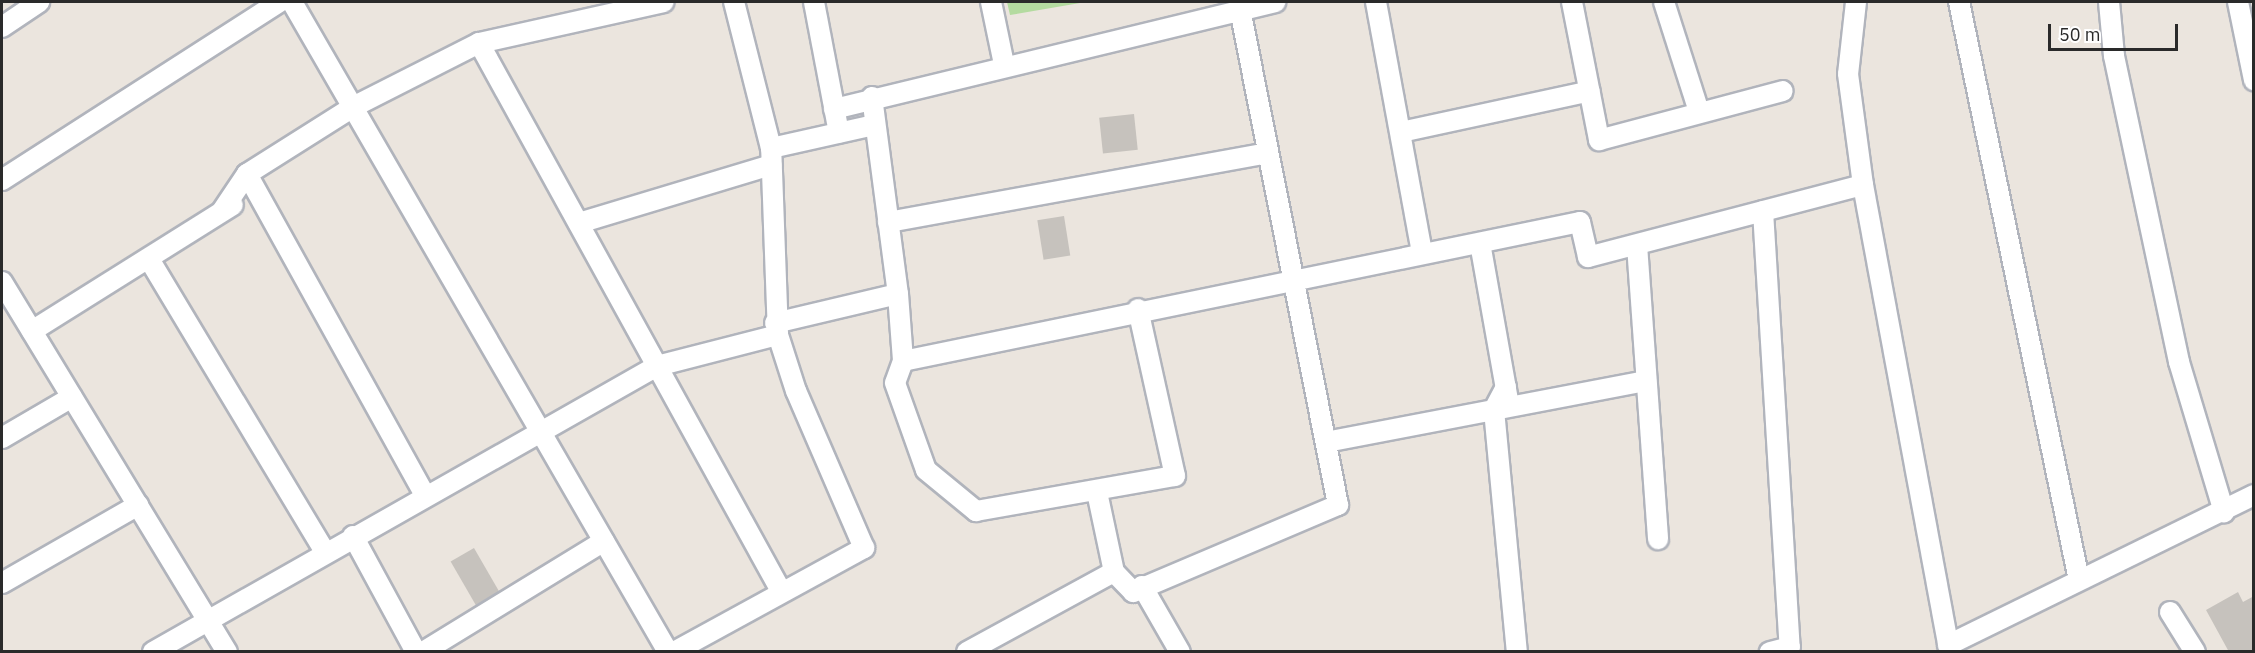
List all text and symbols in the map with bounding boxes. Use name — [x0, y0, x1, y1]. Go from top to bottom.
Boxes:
scale bar — [2051, 12, 2182, 50]
text: 50 m — [2059, 23, 2101, 46]

